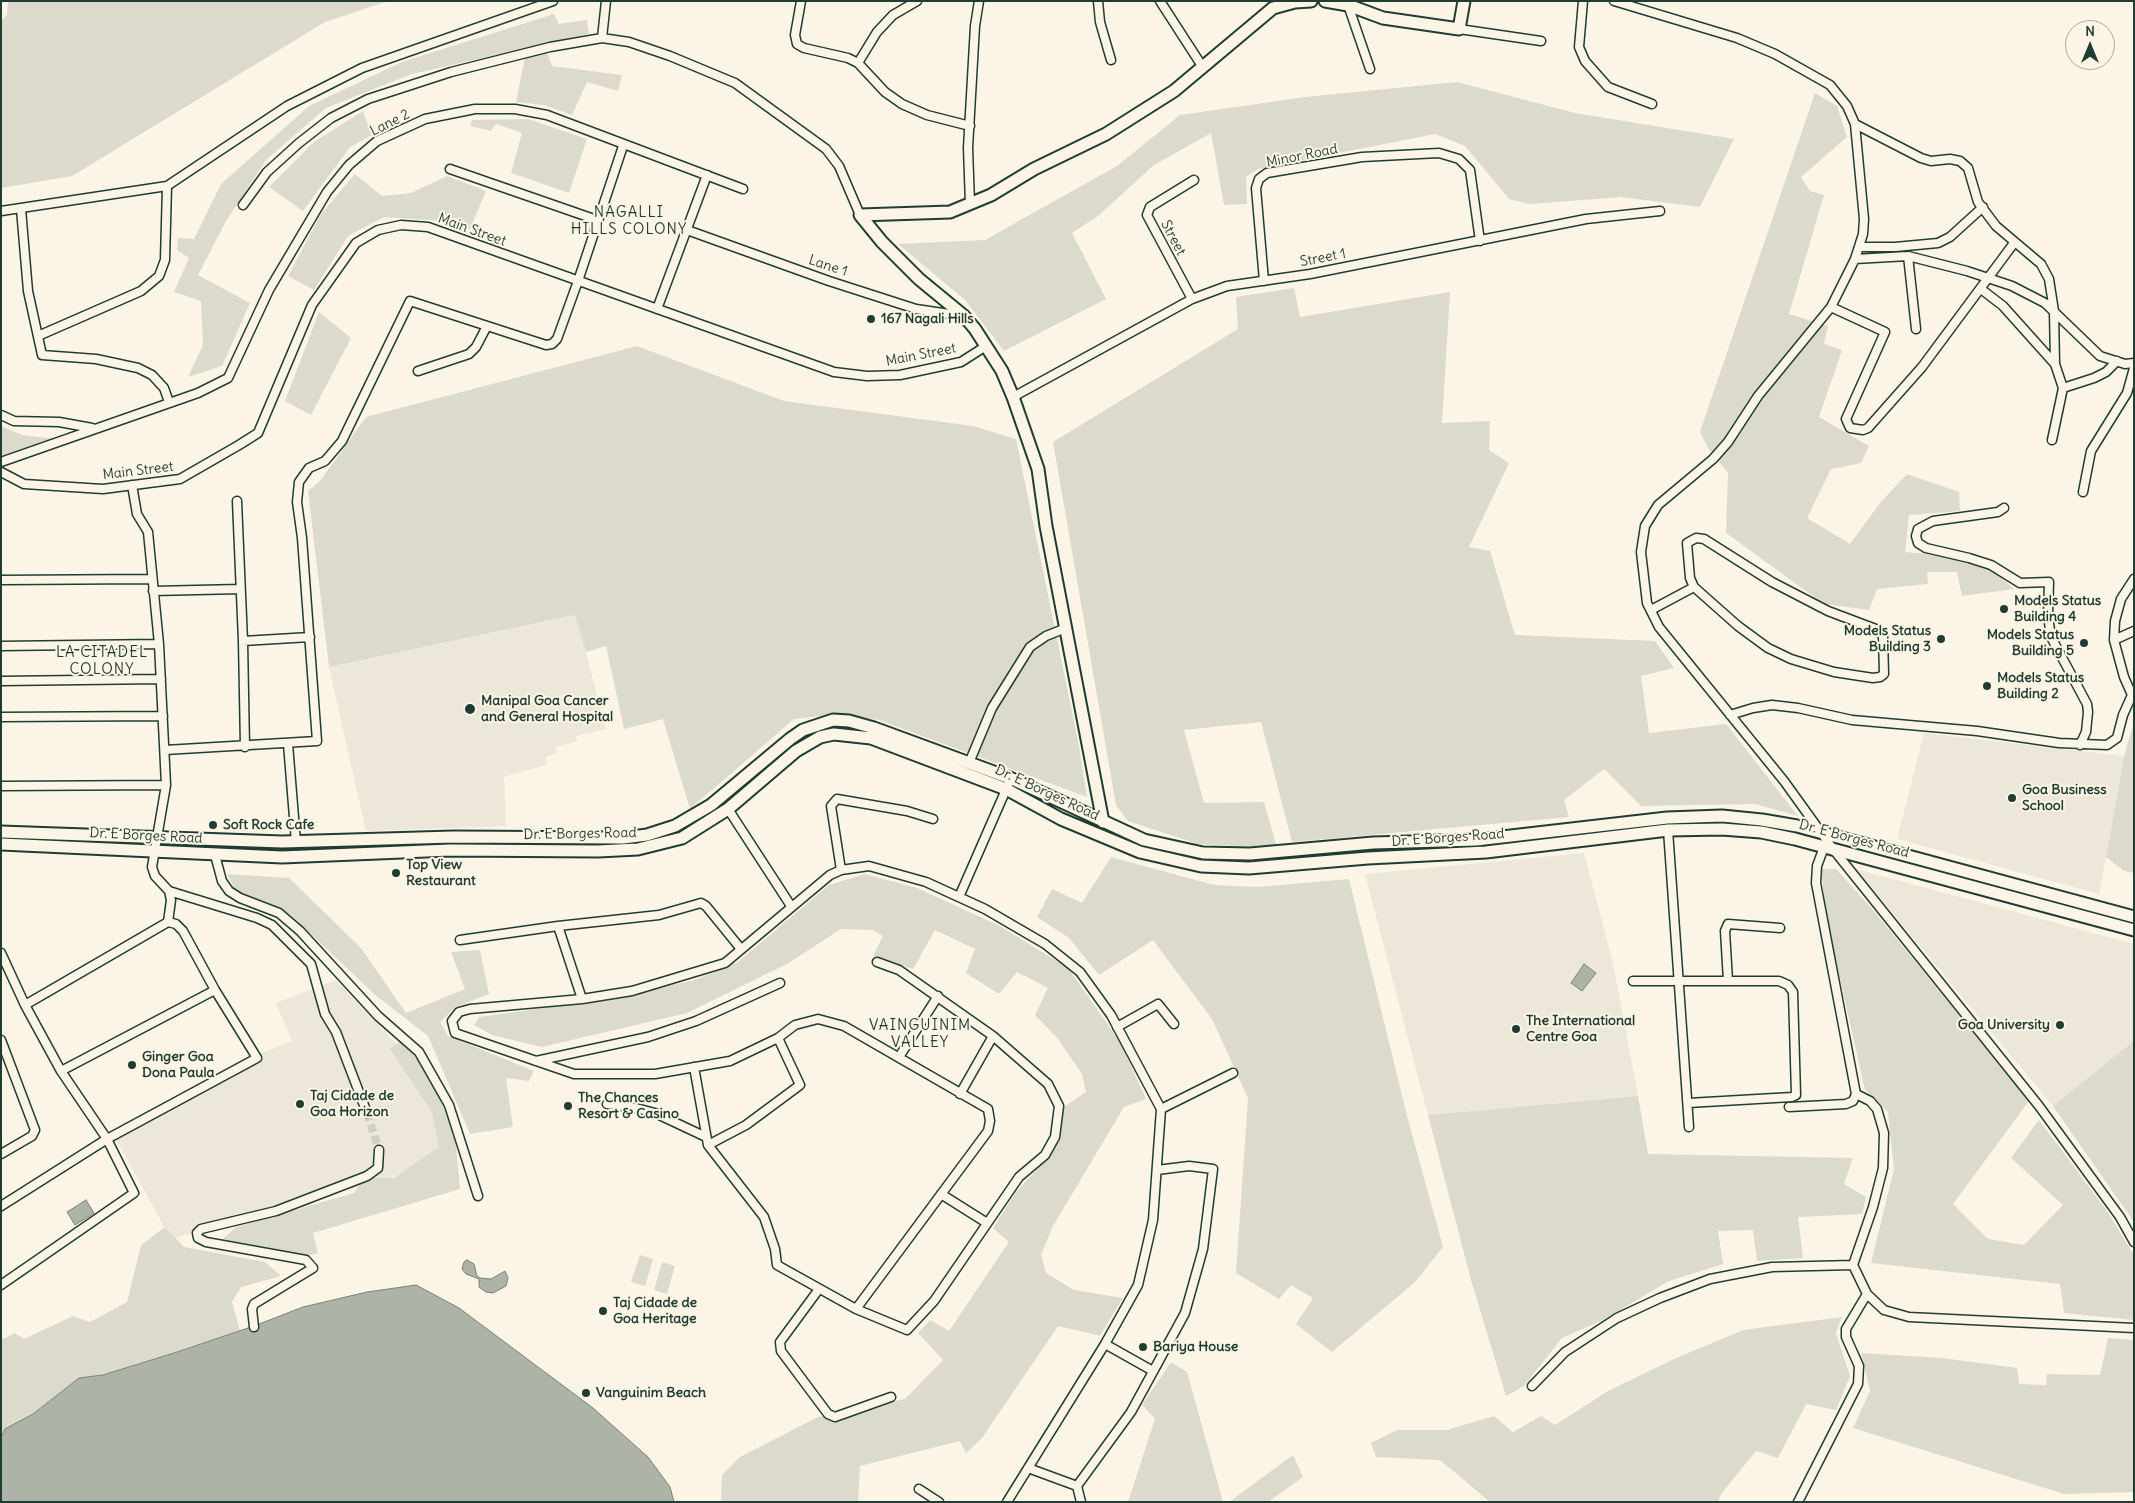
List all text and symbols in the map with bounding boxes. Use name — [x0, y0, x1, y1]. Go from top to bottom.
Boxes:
north arrow — [2065, 20, 2115, 70]
text: N — [2085, 22, 2095, 40]
street label: Lane 2 — [367, 106, 413, 140]
street label: Minor Road — [1265, 141, 1339, 171]
district label: NAGALLI HILLS COLONY — [569, 204, 689, 239]
street label: Main Street — [436, 210, 508, 250]
street label: Street — [1157, 218, 1189, 258]
street label: Street 1 — [1299, 245, 1347, 271]
street label: Lane 1 — [806, 252, 850, 280]
place label: 167 Nagali Hills — [881, 311, 974, 327]
marker: 167 Nagali Hills — [865, 313, 877, 325]
street label: Main Street — [884, 340, 958, 370]
street label: Main Street — [102, 458, 174, 484]
place label: Models Status Building 4 — [2014, 593, 2101, 626]
marker: Models Status Building 4 — [1998, 603, 2010, 615]
place label: Models Status Building 3 — [1844, 623, 1931, 656]
place label: Models Status Building 5 — [1987, 627, 2074, 660]
marker: Models Status Building 3 — [1935, 633, 1947, 645]
marker: Models Status Building 5 — [2078, 637, 2090, 649]
district label: LA CITADEL COLONY — [55, 644, 149, 679]
place label: Models Status Building 2 — [1997, 670, 2084, 702]
marker: Models Status Building 2 — [1981, 680, 1993, 692]
place label: Manipal Goa Cancer and General Hospital — [481, 693, 613, 726]
marker: Manipal Goa Cancer and General Hospital — [463, 702, 477, 716]
street label: Dr. E Borges Road — [992, 761, 1102, 825]
place label: Goa Business School — [2022, 782, 2107, 814]
marker: Goa Business School — [2006, 792, 2018, 804]
street label: Dr. E Borges Road — [1797, 816, 1911, 862]
place label: Soft Rock Cafe — [223, 817, 314, 833]
marker: Soft Rock Cafe — [207, 819, 219, 831]
street label: Dr. E Borges Road — [89, 825, 203, 847]
street label: Dr. E Borges Road — [523, 825, 637, 843]
street label: Dr. E Borges Road — [1391, 826, 1505, 850]
place label: Top View Restaurant — [406, 857, 476, 890]
marker: Top View Restaurant — [390, 867, 402, 879]
place label: The International Centre Goa — [1526, 1013, 1635, 1046]
district label: VAINGUINIM VALLEY — [868, 1017, 972, 1052]
place label: Goa University — [1958, 1017, 2050, 1033]
marker: Goa University — [2054, 1019, 2066, 1031]
marker: The International Centre Goa — [1510, 1023, 1522, 1035]
place label: Ginger Goa Dona Paula — [142, 1049, 215, 1082]
marker: Ginger Goa Dona Paula — [126, 1059, 138, 1071]
place label: Taj Cidade de Goa Horizon — [310, 1088, 394, 1120]
place label: The Chances Resort & Casino — [578, 1090, 679, 1122]
marker: Taj Cidade de Goa Horizon — [294, 1098, 306, 1110]
marker: The Chances Resort & Casino — [562, 1100, 574, 1112]
place label: Taj Cidade de Goa Heritage — [613, 1295, 697, 1328]
marker: Taj Cidade de Goa Heritage — [597, 1305, 609, 1317]
place label: Bariya House — [1153, 1339, 1238, 1355]
marker: Bariya House — [1137, 1341, 1149, 1353]
place label: Vanguinim Beach — [596, 1385, 706, 1401]
marker: Vanguinim Beach — [580, 1387, 592, 1399]

